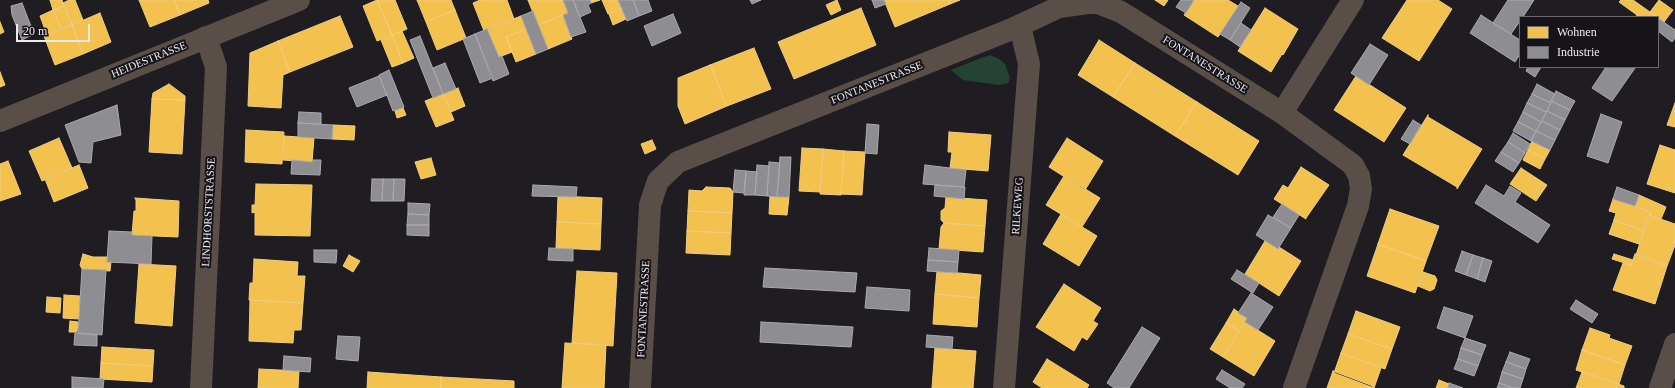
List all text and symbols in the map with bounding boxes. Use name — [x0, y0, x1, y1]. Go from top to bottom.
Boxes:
scale bar — [18, 16, 92, 42]
legend — [1519, 16, 1659, 68]
text: 20 m — [23, 24, 47, 38]
text: Wohnen — [1557, 25, 1597, 39]
street label: FONTANESTRASSE — [1160, 34, 1250, 96]
street label: HEIDESTRASSE — [109, 39, 189, 81]
text: Industrie — [1557, 45, 1600, 59]
street label: FONTANESTRASSE — [829, 59, 925, 107]
street label: LINDHORSTSTRASSE — [200, 157, 218, 267]
street label: RILKEWEG — [1009, 177, 1027, 235]
street label: FONTANESTRASSE — [635, 260, 653, 358]

